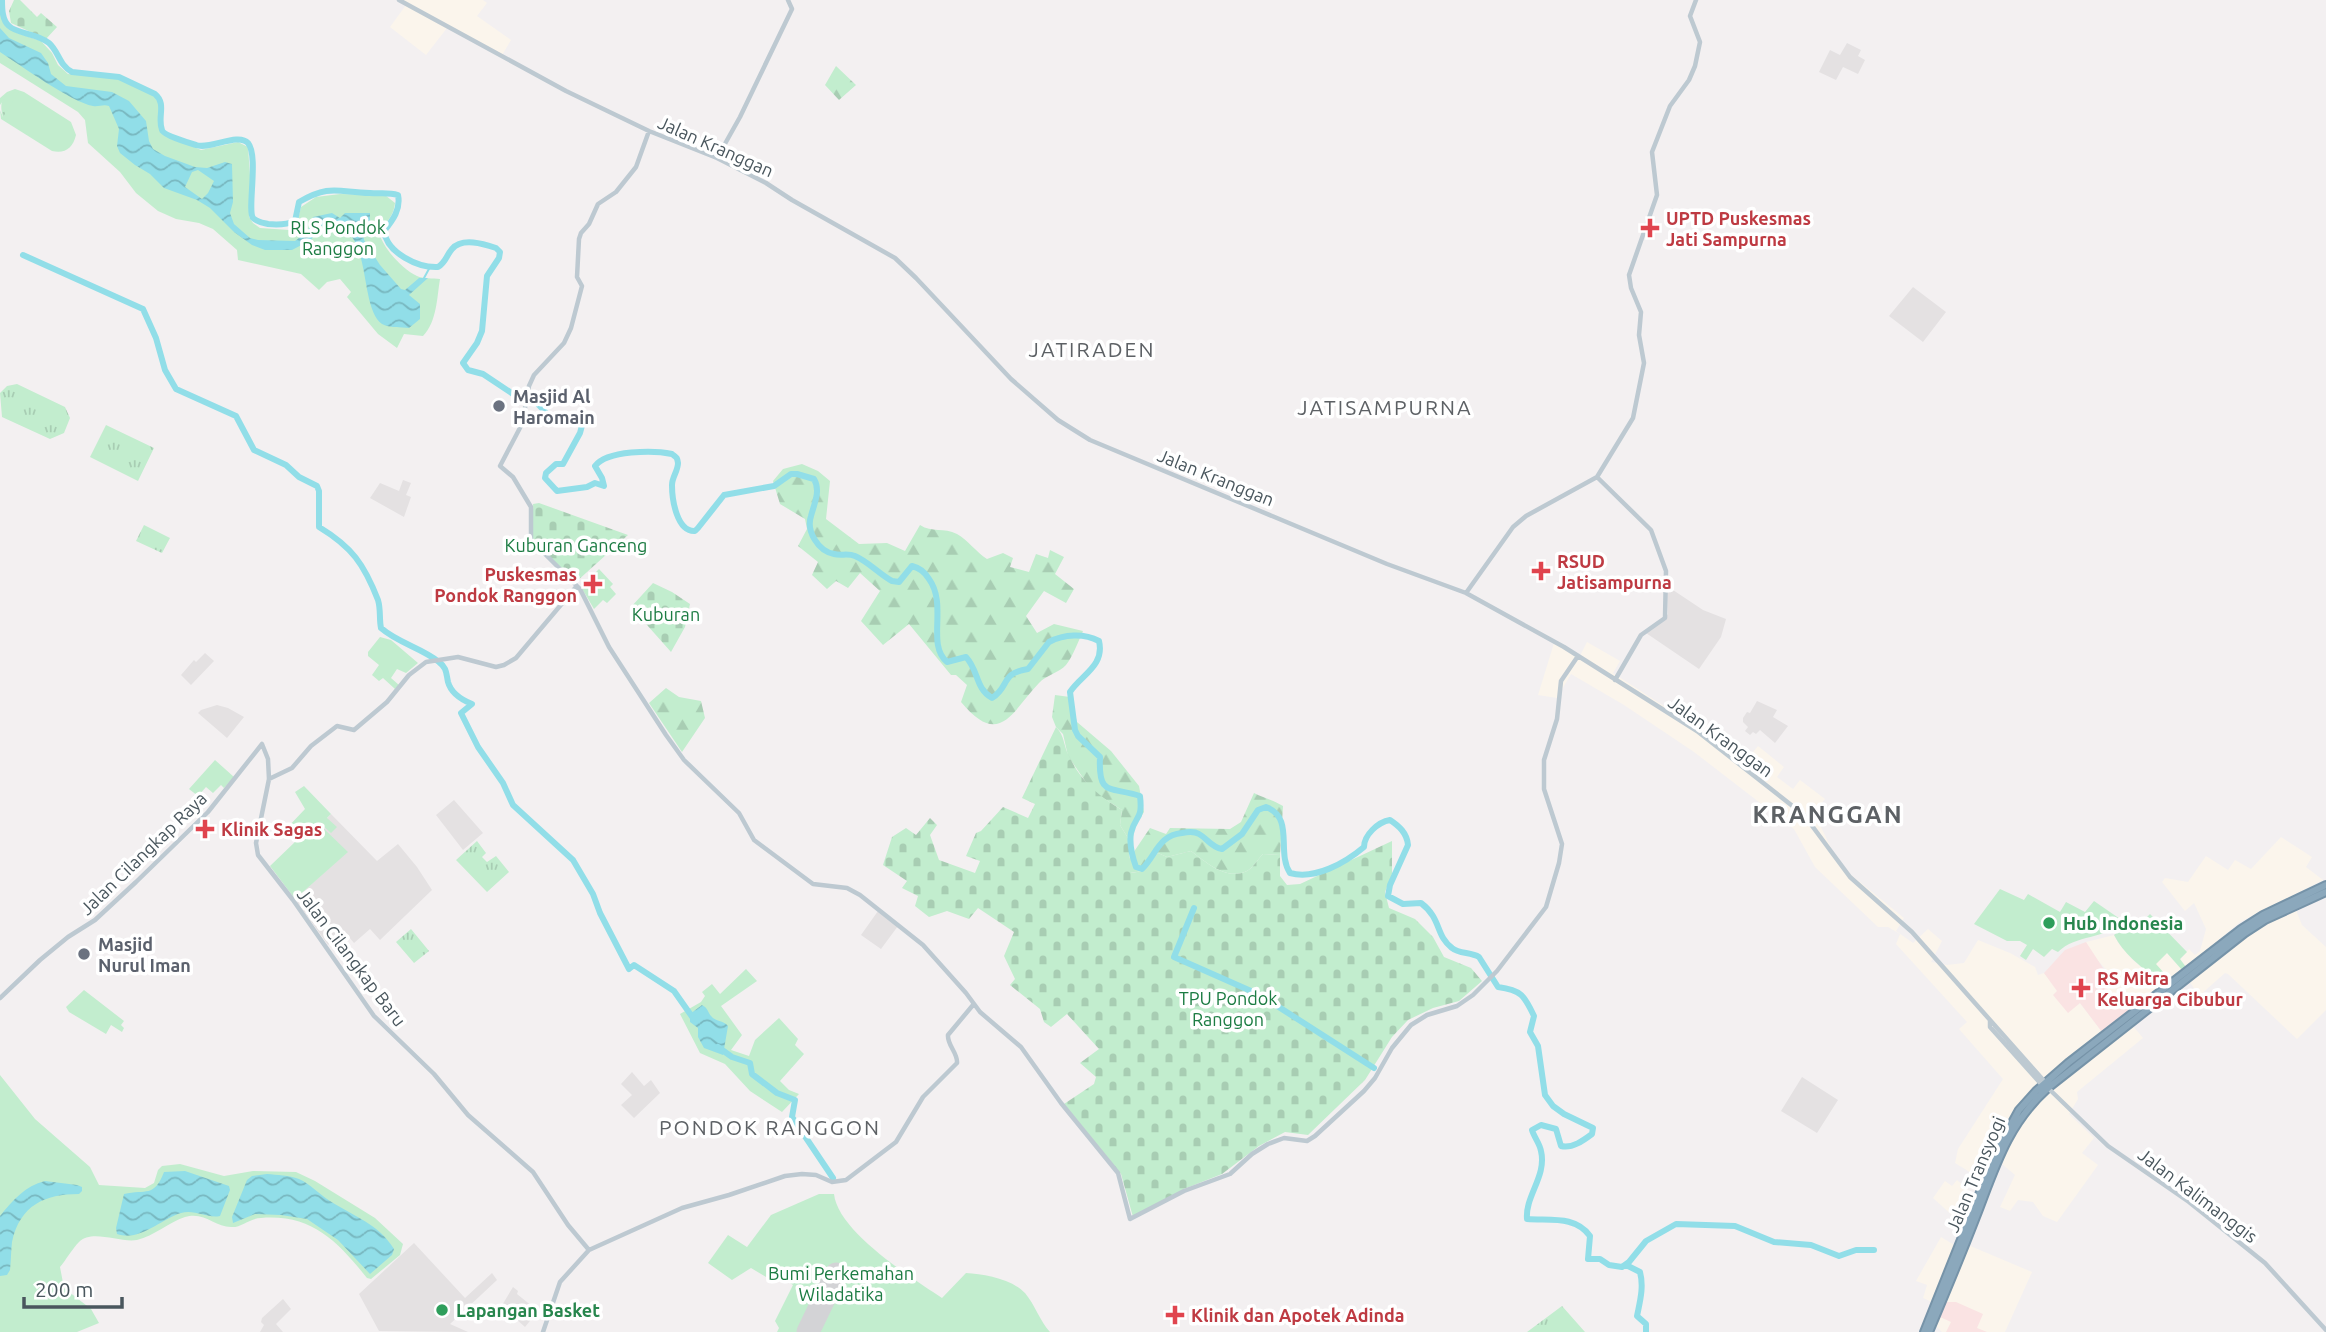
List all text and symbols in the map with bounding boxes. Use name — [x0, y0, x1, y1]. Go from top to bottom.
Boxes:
street label: Jalan Kranggan — [655, 112, 777, 180]
place label: UPTD Puskesmas Jati Sampurna — [1666, 208, 1811, 249]
park label: RLS Pondok Ranggon — [290, 217, 386, 258]
marker: UPTD Puskesmas Jati Sampurna — [1640, 218, 1660, 238]
district label: JATIRADEN — [1029, 337, 1155, 361]
place label: Masjid Al Haromain — [513, 386, 595, 427]
district label: JATISAMPURNA — [1297, 395, 1473, 419]
marker: Masjid Al Haromain — [491, 398, 507, 414]
street label: Jalan Kranggan — [1155, 444, 1277, 510]
park label: Kuburan Ganceng — [505, 535, 647, 555]
place label: RSUD Jatisampurna — [1557, 551, 1672, 592]
marker: RSUD Jatisampurna — [1531, 561, 1551, 581]
place label: Puskesmas Pondok Ranggon — [434, 564, 577, 605]
marker: Puskesmas Pondok Ranggon — [583, 574, 603, 594]
park label: Kuburan — [632, 604, 700, 624]
street label: Jalan Kranggan — [1665, 691, 1777, 781]
street label: Jalan Cilangkap Raya — [76, 788, 210, 918]
district label: KRANGGAN — [1752, 801, 1904, 828]
marker: Klinik Sagas — [195, 819, 215, 839]
place label: Klinik Sagas — [221, 819, 322, 839]
street label: Jalan Cilangkap Baru — [294, 884, 410, 1030]
place label: Hub Indonesia — [2063, 913, 2183, 933]
marker: Hub Indonesia — [2041, 915, 2057, 931]
place label: Masjid Nurul Iman — [98, 934, 191, 975]
marker: Masjid Nurul Iman — [76, 946, 92, 962]
place label: RS Mitra Keluarga Cibubur — [2097, 968, 2244, 1009]
marker: RS Mitra Keluarga Cibubur — [2071, 978, 2091, 998]
park label: TPU Pondok Ranggon — [1179, 988, 1277, 1029]
street label: Jalan Transyogi — [1942, 1113, 2008, 1235]
district label: PONDOK RANGGON — [659, 1115, 881, 1139]
street label: Jalan Kalimanggis — [2135, 1144, 2262, 1246]
park label: Bumi Perkemahan Wiladatika — [768, 1263, 914, 1304]
scale bar — [24, 1266, 122, 1310]
text: 200 m — [35, 1277, 93, 1301]
place label: Lapangan Basket — [456, 1300, 600, 1320]
marker: Lapangan Basket — [434, 1302, 450, 1318]
marker: Klinik dan Apotek Adinda — [1165, 1305, 1185, 1325]
place label: Klinik dan Apotek Adinda — [1191, 1305, 1405, 1325]

